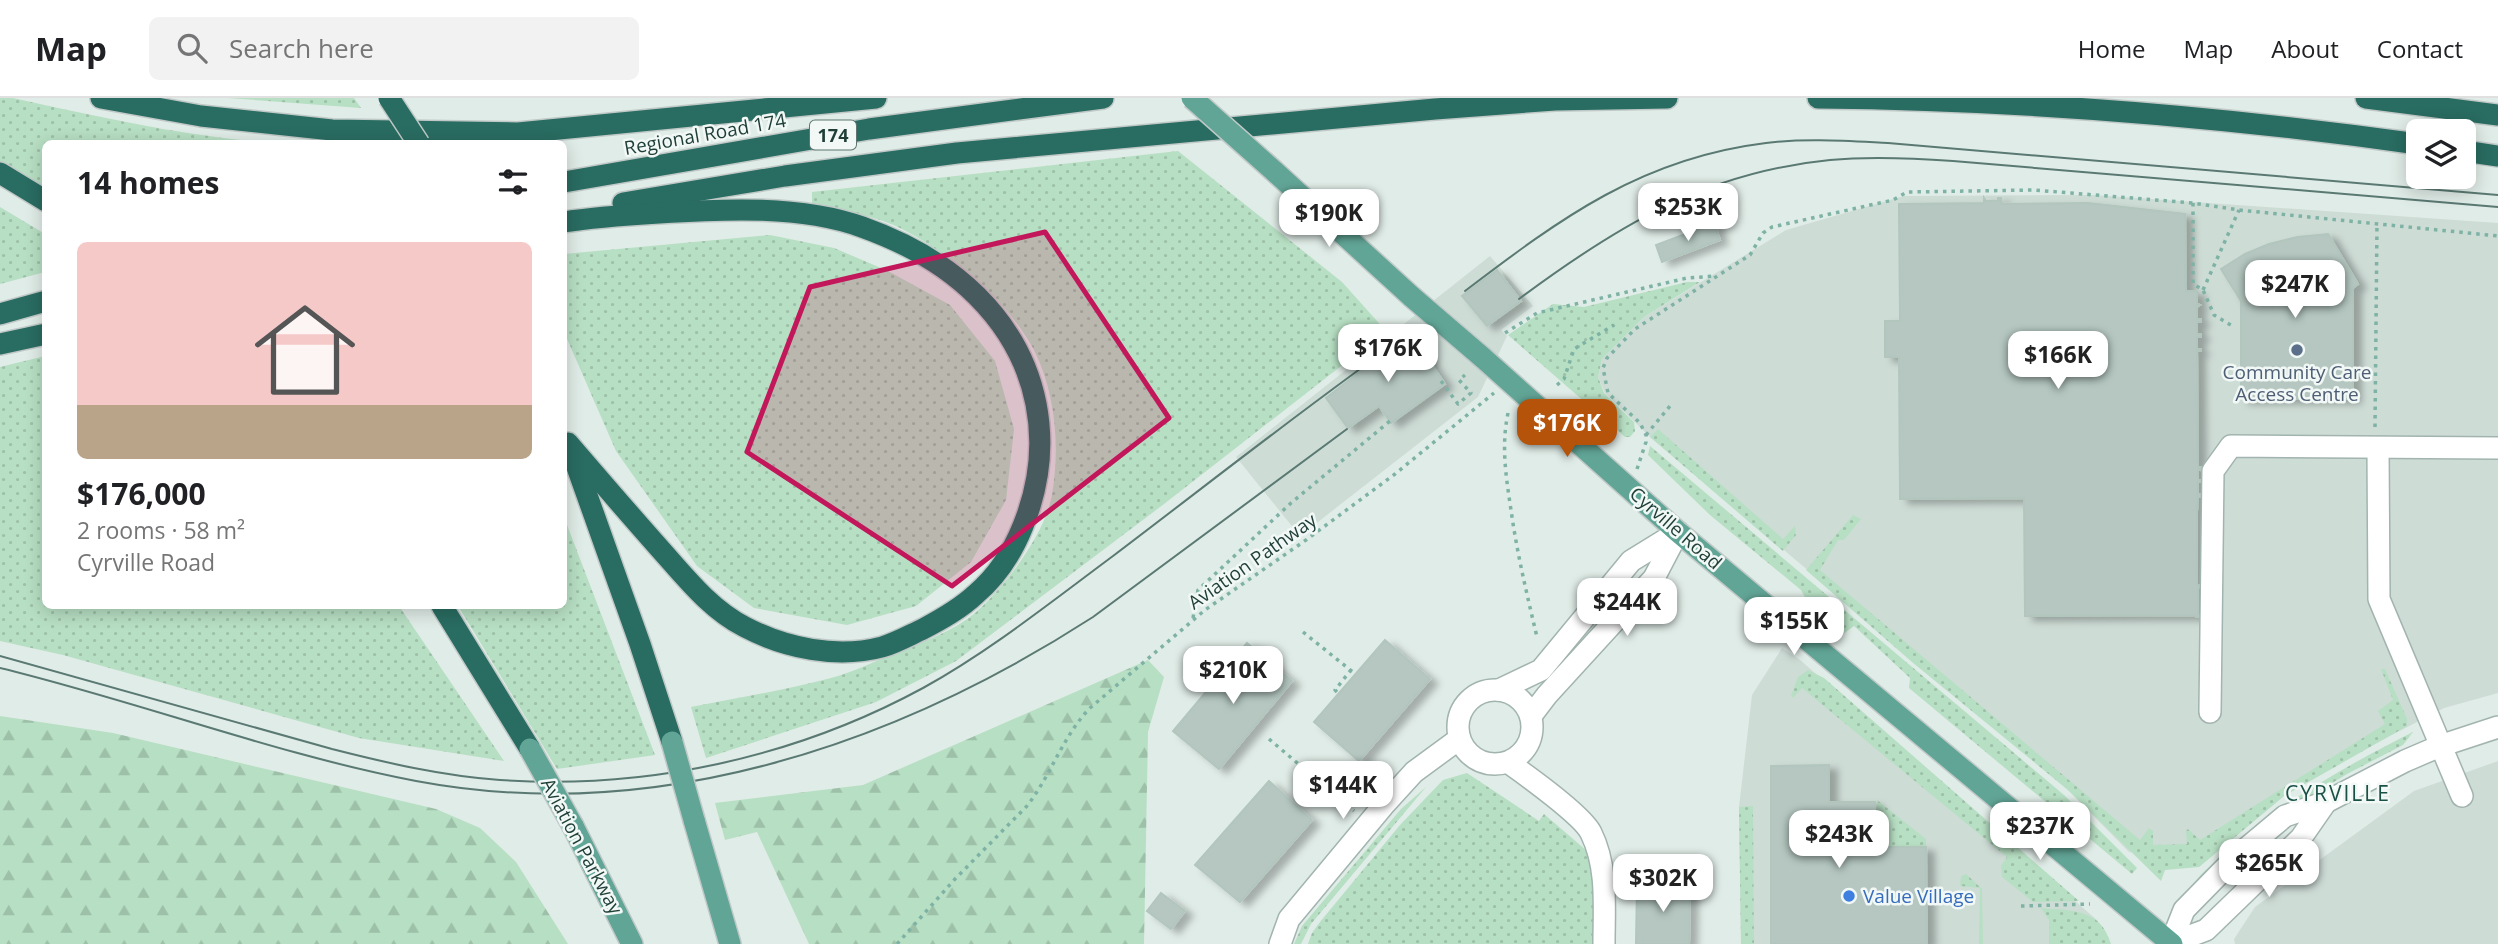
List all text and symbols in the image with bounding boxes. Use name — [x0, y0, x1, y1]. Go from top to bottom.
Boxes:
search box — [149, 17, 639, 80]
text: Map — [35, 26, 107, 71]
icon: search — [173, 29, 211, 67]
text: Search here — [229, 30, 374, 66]
text: Home — [2078, 32, 2146, 65]
text: Map — [2184, 32, 2233, 65]
text: About — [2271, 32, 2339, 65]
text: Contact — [2377, 32, 2463, 65]
street label: Regional Road 174 — [622, 107, 788, 161]
map controls — [2406, 119, 2476, 189]
button: layers — [2406, 119, 2476, 189]
road number: 174 — [810, 120, 856, 150]
text: 14 homes — [77, 162, 220, 203]
icon: filters — [494, 163, 532, 201]
pin: $253K — [1639, 184, 1737, 243]
pin: $190K — [1280, 190, 1378, 249]
text: $253K — [1654, 190, 1722, 222]
text: $190K — [1295, 196, 1363, 228]
pin: $247K — [2246, 260, 2344, 320]
text: $247K — [2261, 267, 2329, 299]
icon: home — [242, 287, 368, 413]
pin: $176K — [1339, 324, 1437, 384]
text: $176K — [1354, 331, 1422, 363]
pin: $166K — [2009, 331, 2107, 391]
text: $166K — [2024, 338, 2092, 370]
marker: Community Care Access Centre — [2289, 342, 2305, 358]
place label: Community Care Access Centre — [2223, 359, 2371, 407]
pin: $176K — [1518, 400, 1616, 459]
text: $176K — [1533, 406, 1601, 438]
text: $176,000 — [77, 473, 206, 514]
street label: Cyrville Road — [1624, 481, 1728, 575]
street label: Aviation Pathway — [1182, 507, 1322, 615]
text: 2 rooms · 58 m² — [77, 514, 245, 546]
text: Cyrville Road — [77, 546, 215, 578]
pin: $244K — [1578, 578, 1676, 638]
text: $244K — [1593, 585, 1661, 617]
pin: $155K — [1745, 598, 1843, 657]
text: $155K — [1760, 604, 1828, 636]
pin: $210K — [1184, 646, 1282, 706]
text: $210K — [1199, 653, 1267, 685]
pin: $144K — [1294, 762, 1392, 821]
text: $144K — [1309, 768, 1377, 800]
street label: Aviation Parkway — [535, 773, 629, 919]
district label: CYRVILLE — [2285, 779, 2391, 807]
pin: $237K — [1991, 802, 2089, 862]
text: $237K — [2006, 809, 2074, 841]
pin: $243K — [1790, 810, 1888, 870]
text: $243K — [1805, 817, 1873, 849]
pin: $265K — [2220, 840, 2318, 899]
text: $265K — [2235, 846, 2303, 878]
pin: $302K — [1614, 854, 1712, 914]
text: $302K — [1629, 861, 1697, 893]
place label: Value Village — [1863, 883, 1974, 909]
marker: Value Village — [1841, 888, 1857, 904]

